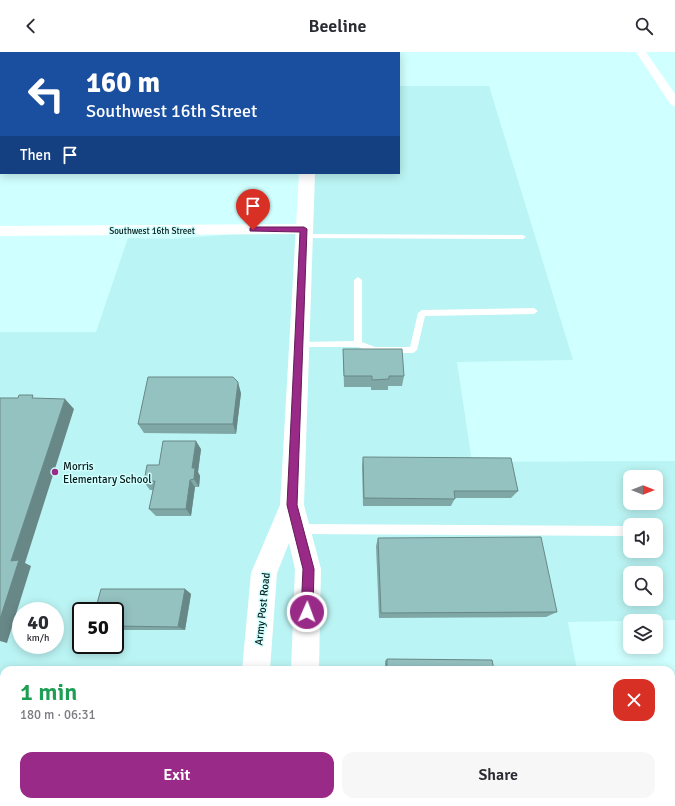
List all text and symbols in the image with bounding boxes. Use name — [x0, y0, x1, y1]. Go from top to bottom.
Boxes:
icon: back — [20, 15, 42, 37]
text: Beeline — [308, 15, 367, 37]
icon: search — [633, 15, 655, 37]
text: 160 m — [86, 66, 160, 100]
icon: left — [20, 68, 72, 120]
text: Southwest 16th Street — [86, 100, 257, 122]
icon: arrive — [59, 144, 81, 166]
text: Then — [20, 146, 51, 164]
pin — [236, 189, 270, 230]
icon: arrive — [242, 195, 264, 217]
street label: Southwest 16th Street — [109, 226, 195, 237]
place label: Morris Elementary School — [63, 460, 151, 486]
marker: Morris Elementary School — [50, 467, 60, 477]
north arrow — [623, 470, 663, 510]
map controls — [623, 470, 663, 654]
button: sound — [623, 518, 663, 558]
button: search — [623, 566, 663, 606]
street label: Army Post Road — [252, 572, 273, 646]
position arrow — [286, 591, 328, 633]
speed limit sign: 50 — [72, 602, 124, 654]
text: 40 — [27, 610, 49, 635]
button: layers — [623, 614, 663, 654]
text: km/h — [27, 632, 49, 644]
text: 1 min — [20, 677, 77, 707]
button: close — [613, 679, 655, 721]
text: 180 m · 06:31 — [20, 707, 96, 723]
button: Exit — [20, 752, 334, 798]
button: Share — [342, 752, 655, 798]

